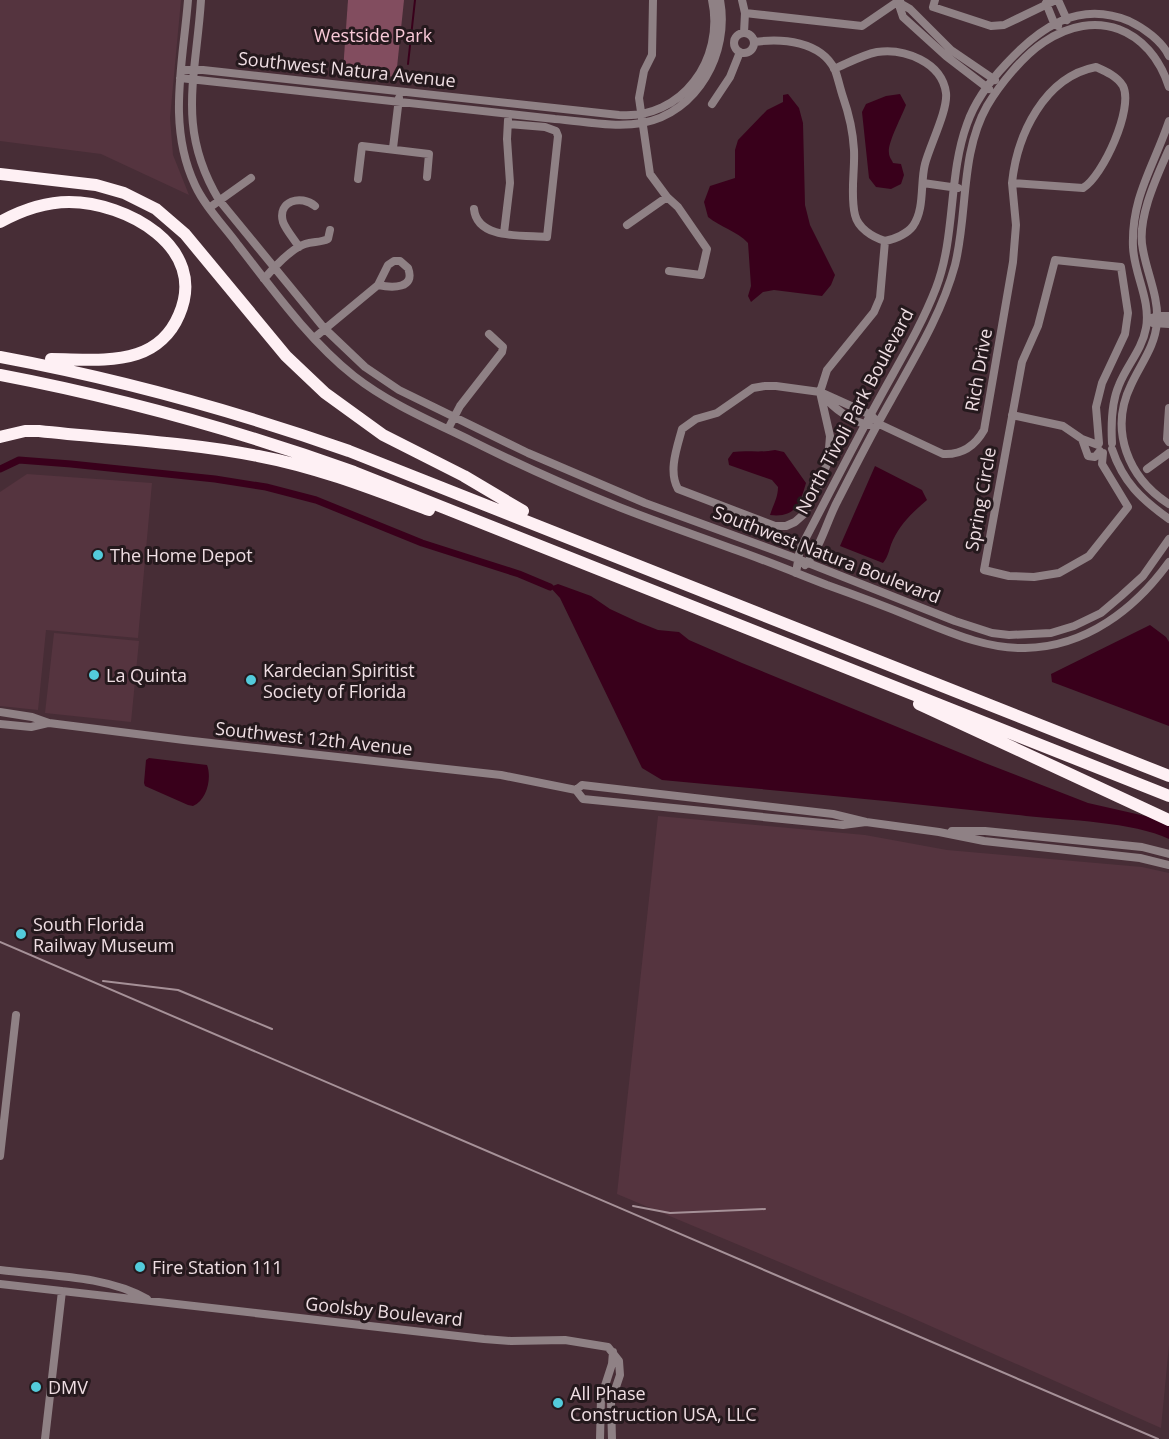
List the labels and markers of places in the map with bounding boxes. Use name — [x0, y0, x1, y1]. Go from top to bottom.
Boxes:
place label: The Home Depot — [110, 543, 253, 567]
marker: The Home Depot — [91, 548, 105, 562]
place label: Kardecian Spiritist Society of Florida — [263, 658, 415, 703]
place label: La Quinta — [106, 663, 187, 687]
marker: La Quinta — [87, 668, 101, 682]
marker: Kardecian Spiritist Society of Florida — [244, 673, 258, 687]
place label: South Florida Railway Museum — [33, 912, 174, 957]
marker: South Florida Railway Museum — [14, 927, 28, 941]
place label: Fire Station 111 — [152, 1255, 283, 1279]
marker: Fire Station 111 — [133, 1260, 147, 1274]
place label: DMV — [48, 1375, 88, 1399]
marker: DMV — [29, 1380, 43, 1394]
place label: All Phase Construction USA, LLC — [570, 1381, 757, 1426]
marker: All Phase Construction USA, LLC — [551, 1396, 565, 1410]

